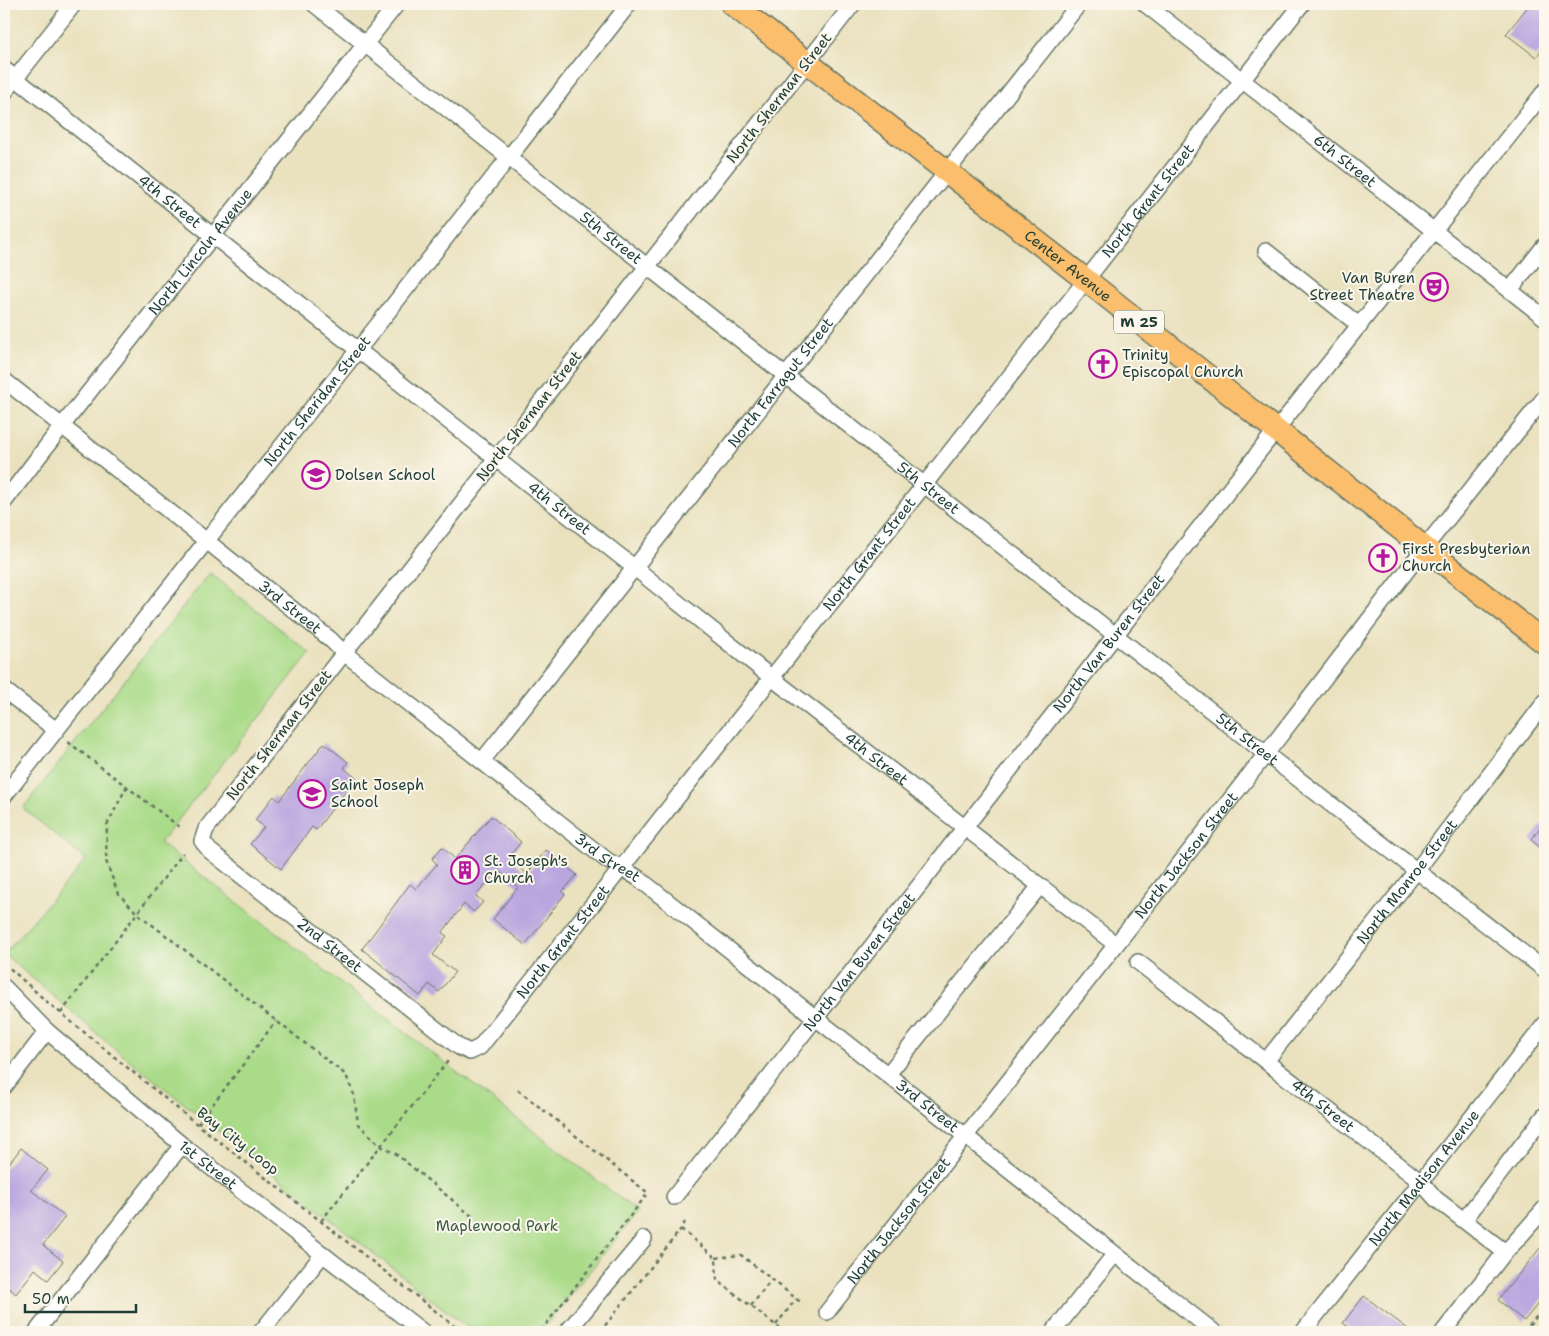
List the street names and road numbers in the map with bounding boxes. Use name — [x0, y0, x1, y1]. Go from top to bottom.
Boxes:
street label: North Sherman Street — [722, 29, 836, 167]
street label: 6th Street — [1309, 130, 1381, 192]
street label: North Grant Street — [1097, 140, 1199, 262]
street label: 4th Street — [134, 170, 205, 233]
street label: North Lincoln Avenue — [144, 184, 257, 319]
street label: 5th Street — [576, 207, 646, 269]
street label: Center Avenue — [1020, 226, 1116, 306]
road number: M 25 — [1114, 311, 1164, 334]
street label: North Farragut Street — [723, 314, 838, 451]
street label: North Sheridan Street — [259, 332, 375, 471]
street label: North Sherman Street — [472, 347, 586, 485]
street label: 5th Street — [893, 457, 964, 519]
street label: 4th Street — [523, 477, 595, 540]
street label: North Grant Street — [818, 493, 920, 615]
street label: North Van Buren Street — [1048, 570, 1169, 717]
street label: 3rd Street — [254, 576, 326, 638]
street label: North Sherman Street — [222, 666, 336, 804]
street label: 5th Street — [1212, 708, 1283, 770]
street label: 4th Street — [840, 728, 912, 790]
street label: North Jackson Street — [1130, 788, 1242, 923]
street label: North Monroe Street — [1352, 815, 1462, 948]
street label: 3rd Street — [570, 828, 644, 887]
street label: North Grant Street — [512, 881, 614, 1003]
street label: North Van Buren Street — [799, 889, 920, 1036]
street label: 2nd Street — [293, 913, 366, 977]
street label: 3rd Street — [891, 1075, 963, 1137]
street label: 4th Street — [1287, 1075, 1359, 1137]
street label: Bay City Loop — [193, 1103, 283, 1179]
street label: North Madison Avenue — [1364, 1106, 1484, 1250]
street label: 1st Street — [175, 1136, 241, 1194]
street label: North Jackson Street — [843, 1153, 955, 1288]

